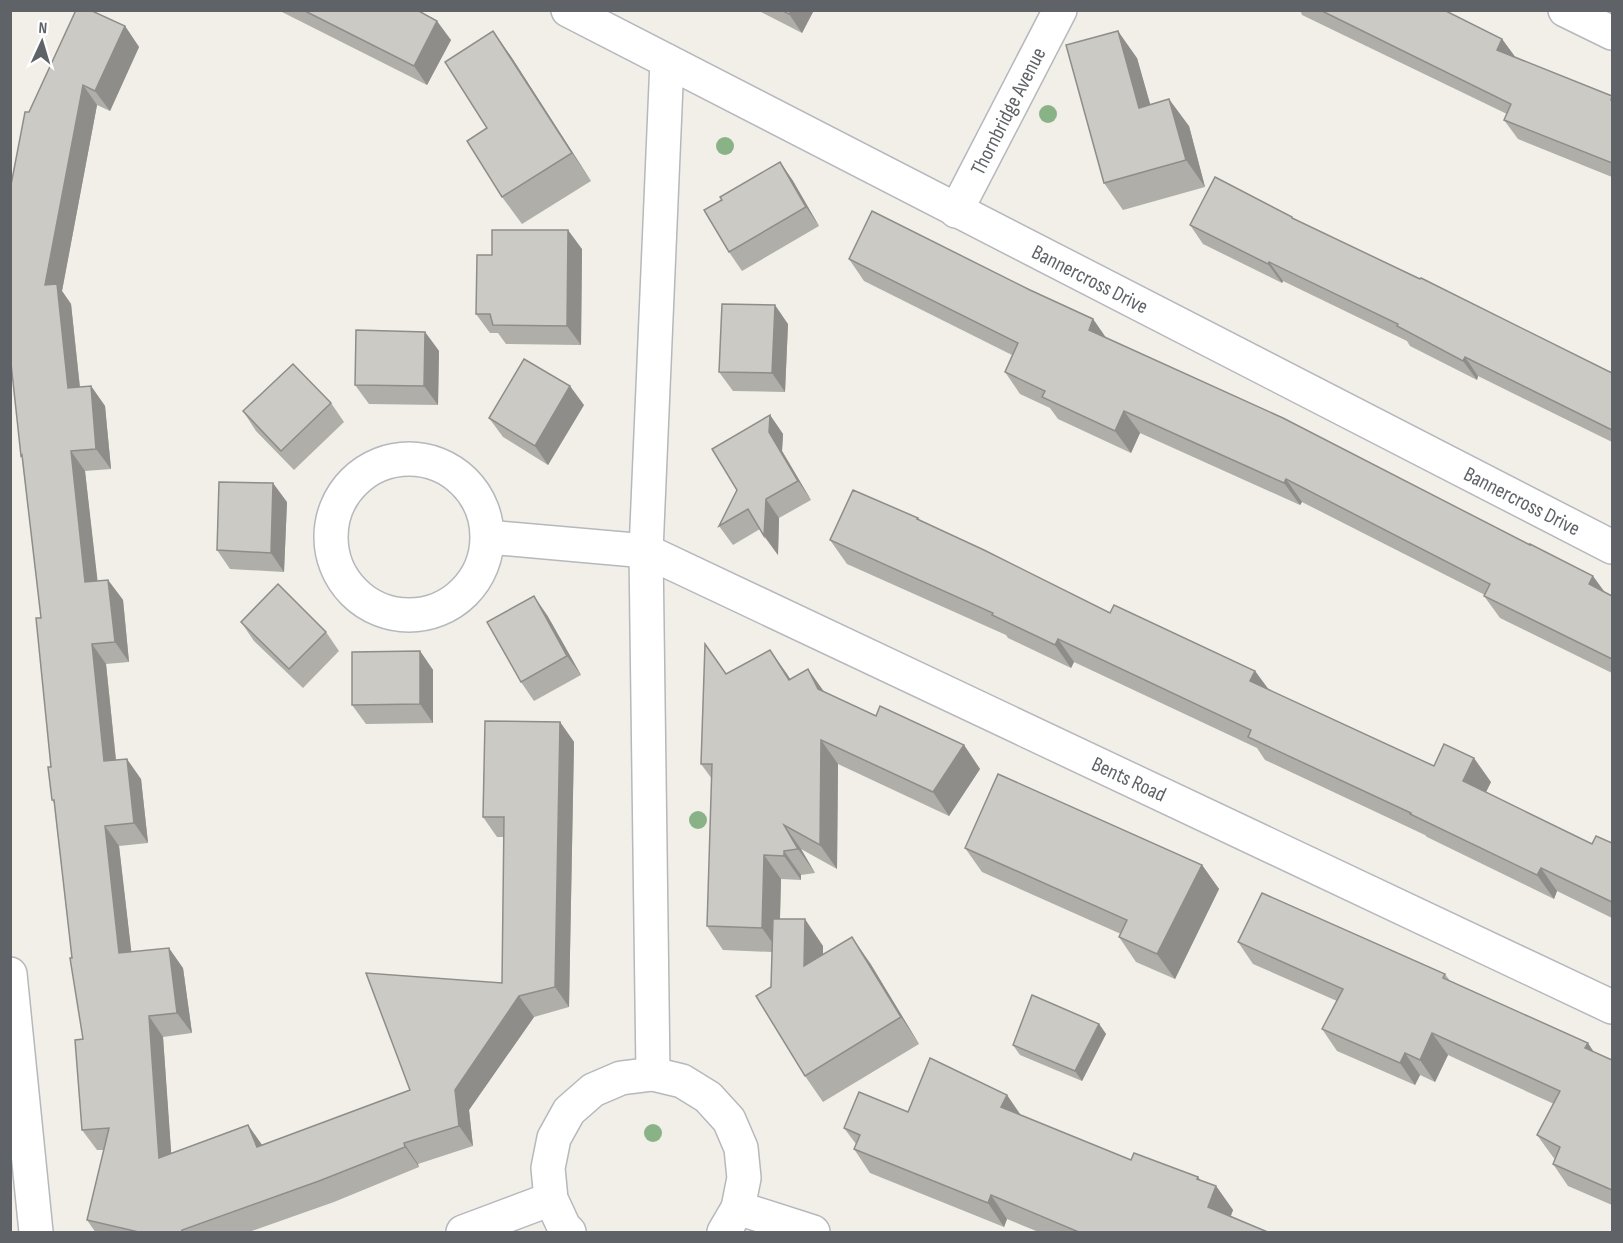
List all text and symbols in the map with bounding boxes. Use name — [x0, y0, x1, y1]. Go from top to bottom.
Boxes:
north arrow — [12, 12, 72, 72]
text: N — [38, 19, 48, 38]
street label: Thornbridge Avenue — [966, 43, 1051, 179]
street label: Bannercross Drive — [1027, 239, 1152, 319]
street label: Bannercross Drive — [1459, 461, 1584, 541]
street label: Bents Road — [1088, 751, 1170, 807]

